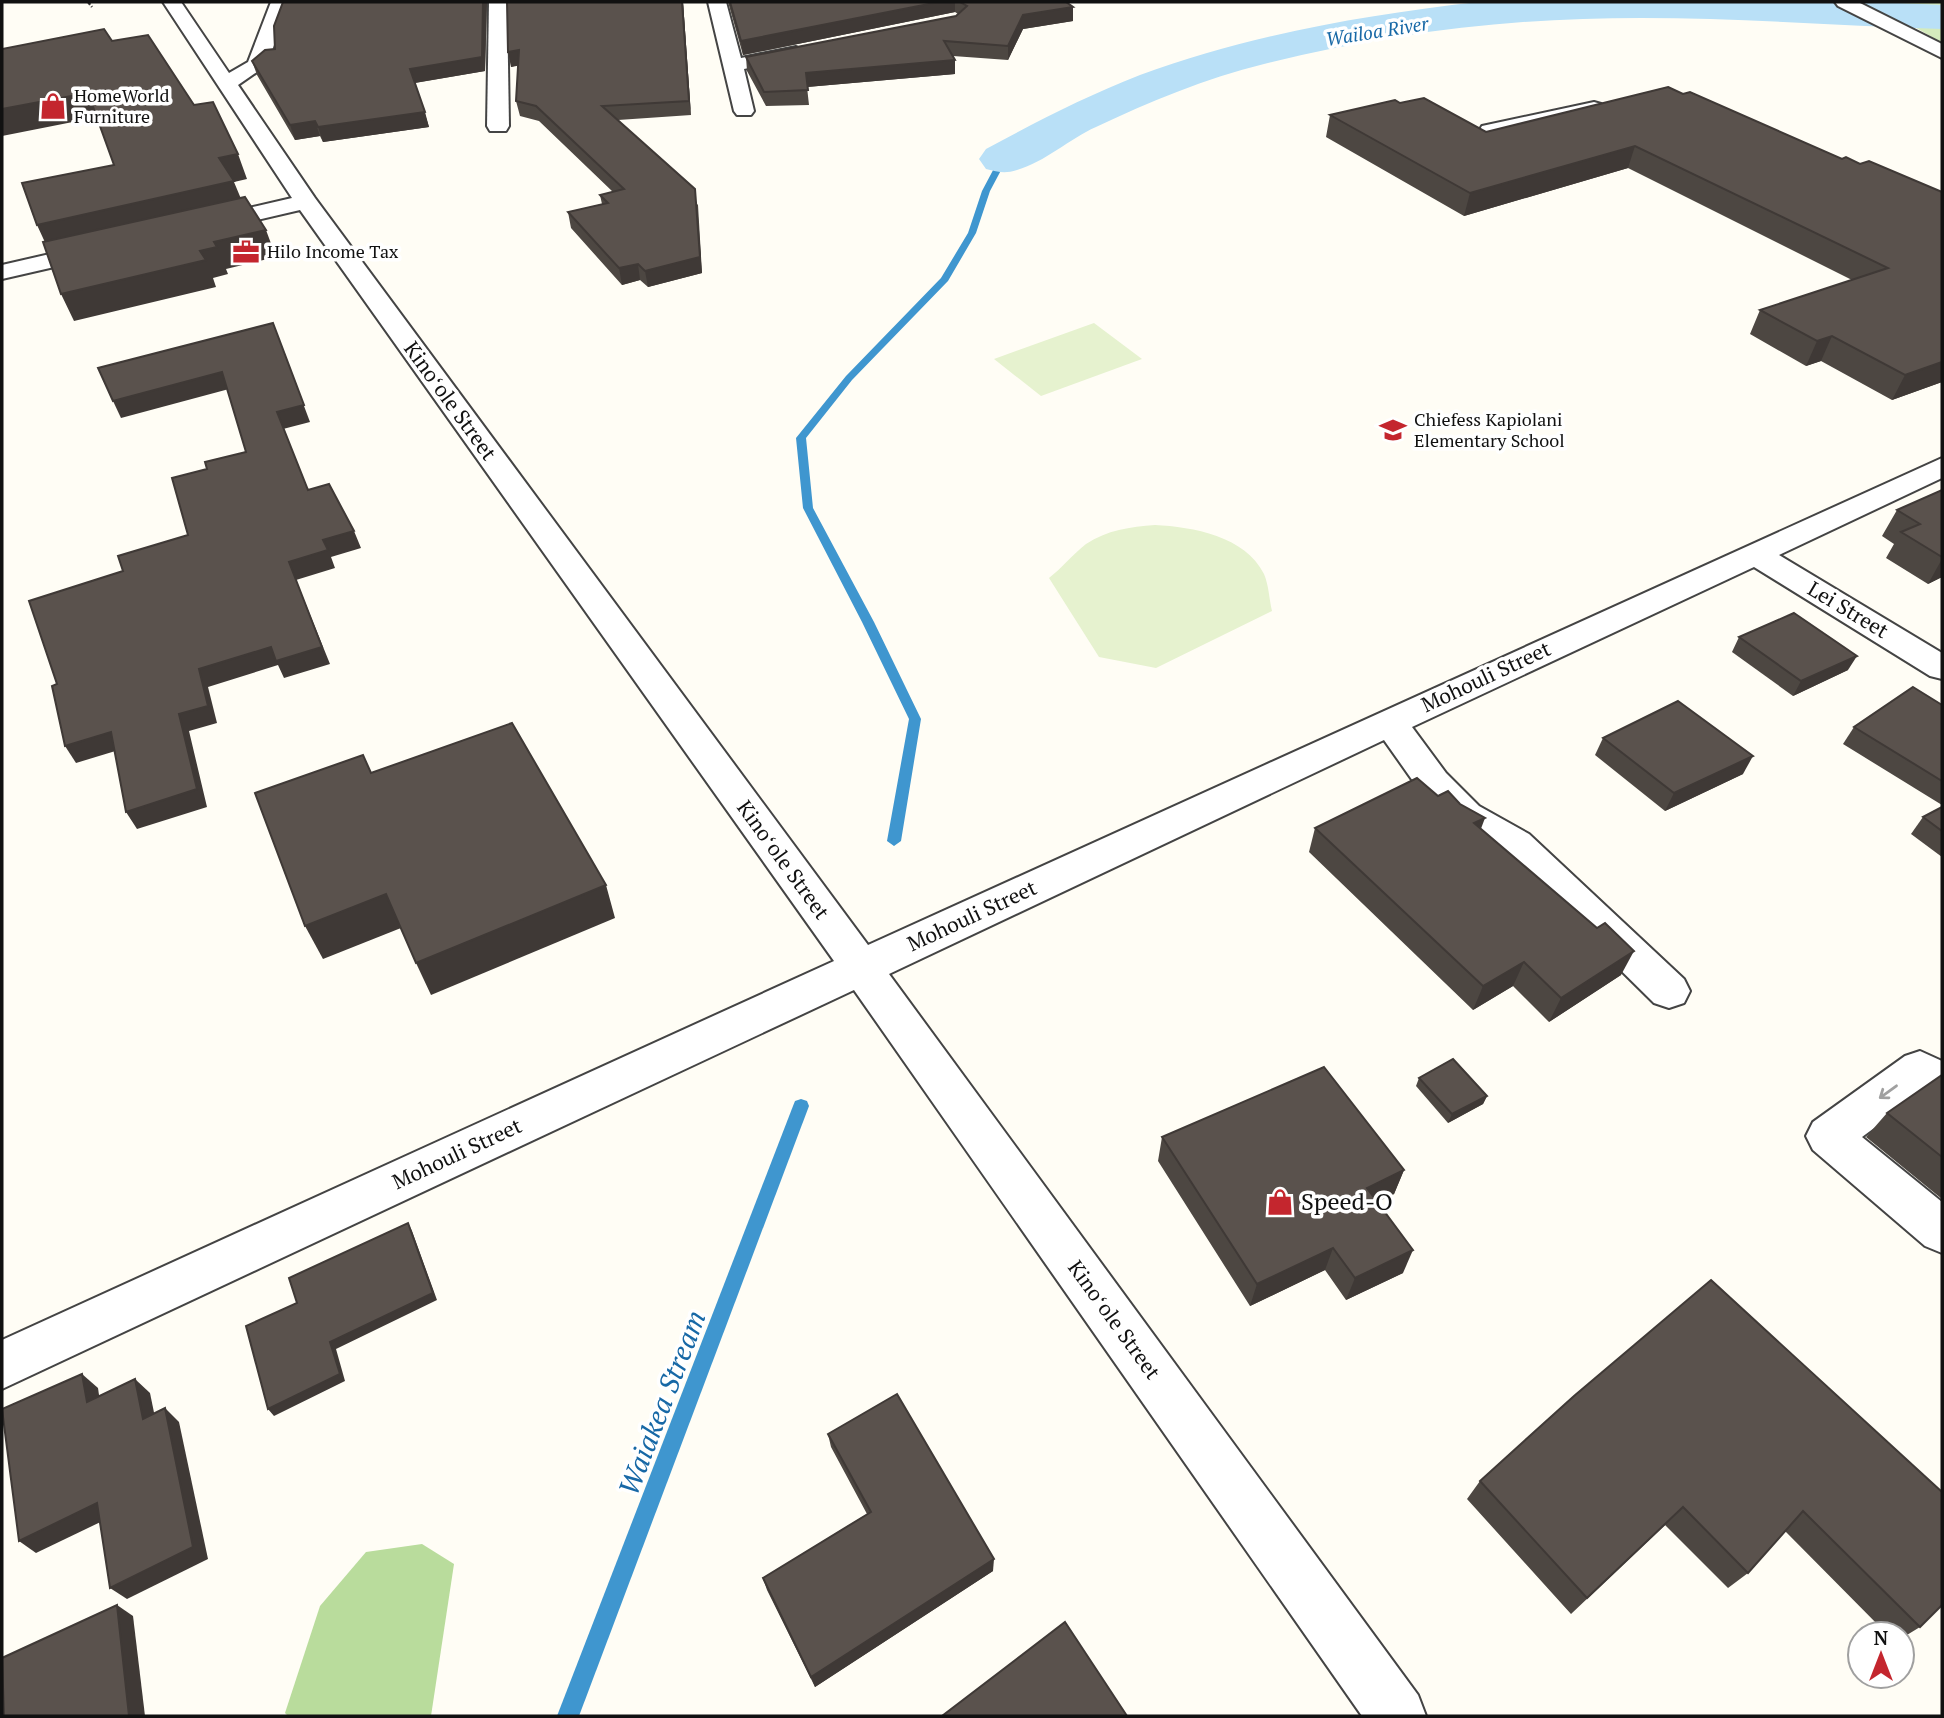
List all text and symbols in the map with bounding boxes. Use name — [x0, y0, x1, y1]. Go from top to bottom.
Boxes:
water label: Wailoa River — [1324, 10, 1431, 51]
place label: HomeWorld Furniture — [74, 83, 170, 128]
shop icon: HomeWorld Furniture — [38, 91, 68, 121]
office icon: Hilo Income Tax — [231, 237, 261, 267]
place label: Hilo Income Tax — [267, 239, 399, 263]
street label: Kinoʻole Street — [398, 335, 504, 466]
place label: Chiefess Kapiolani Elementary School — [1414, 407, 1565, 452]
school or university icon: Chiefess Kapiolani Elementary School — [1378, 415, 1408, 445]
street label: Lei Street — [1803, 574, 1894, 644]
street label: Mohouli Street — [1416, 634, 1555, 718]
street label: Kinoʻole Street — [731, 794, 837, 925]
street label: Mohouli Street — [902, 873, 1041, 957]
one-way arrow — [1879, 1085, 1898, 1100]
street label: Mohouli Street — [387, 1111, 526, 1195]
place label: Speed-O — [1301, 1185, 1393, 1217]
shop icon: Speed-O — [1265, 1187, 1295, 1217]
street label: Kinoʻole Street — [1062, 1254, 1168, 1385]
water label: Waiakea Stream — [609, 1305, 714, 1501]
north arrow — [1846, 1620, 1916, 1690]
text: N — [1874, 1625, 1889, 1650]

